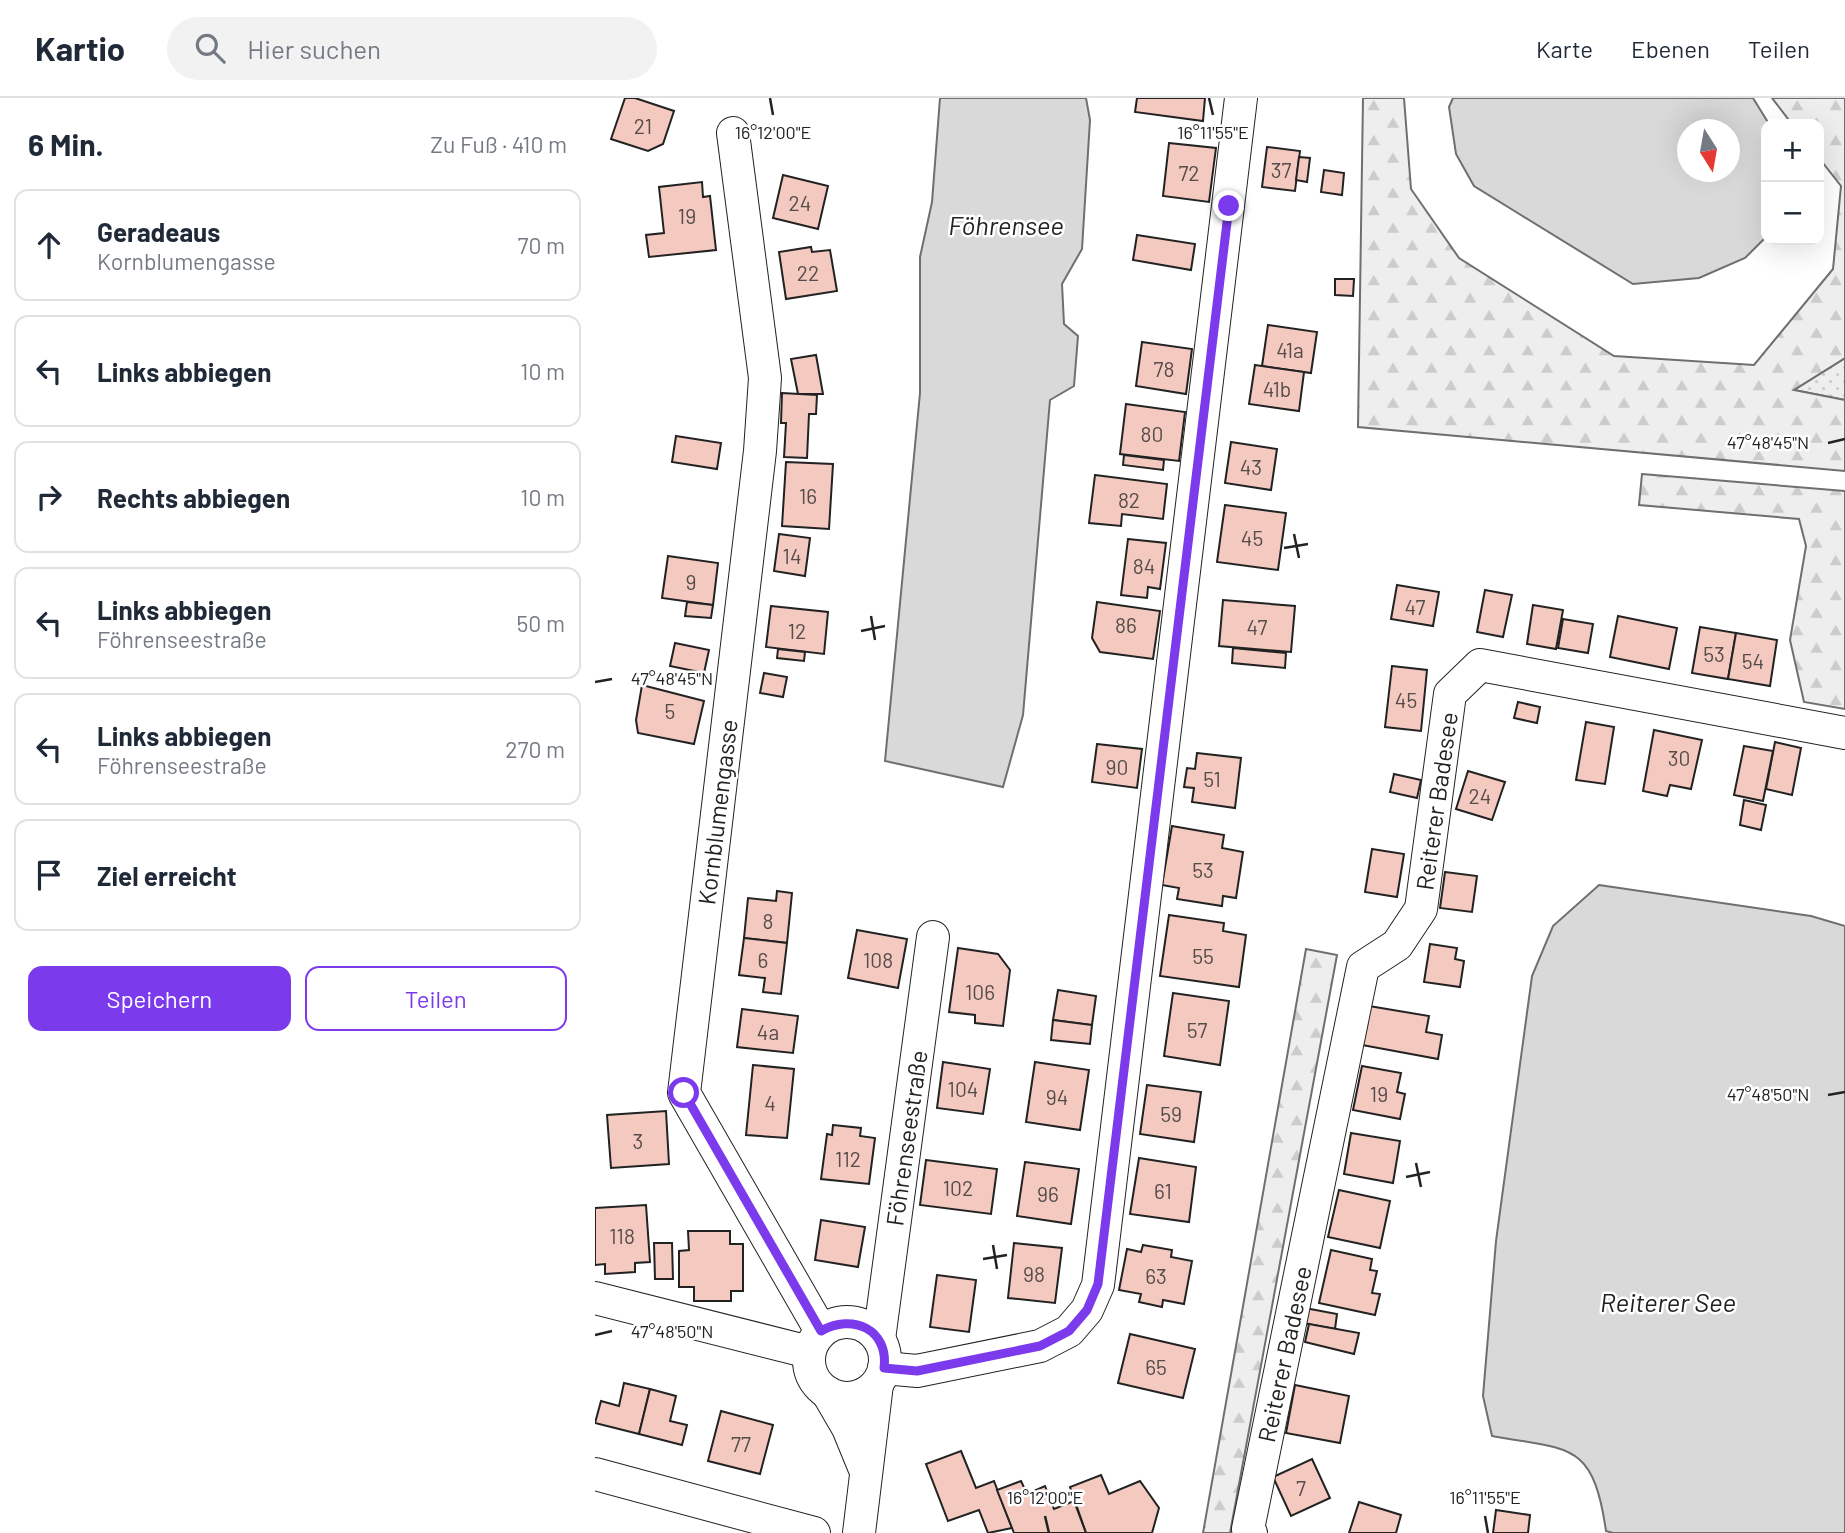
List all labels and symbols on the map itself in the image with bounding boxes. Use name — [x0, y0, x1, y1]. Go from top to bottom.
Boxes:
house number: 21 — [634, 113, 652, 138]
north arrow — [1677, 119, 1740, 182]
text: 16°12'00"E — [735, 121, 811, 143]
text: 16°11'55"E — [1177, 121, 1249, 143]
house number: 37 — [1271, 157, 1291, 182]
house number: 72 — [1178, 160, 1200, 185]
house number: 24 — [789, 190, 811, 215]
route end — [1213, 190, 1244, 221]
house number: 19 — [678, 203, 696, 228]
water label: Föhrensee — [948, 209, 1064, 240]
house number: 22 — [797, 260, 819, 285]
house number: 41a — [1276, 337, 1304, 362]
house number: 78 — [1154, 356, 1174, 381]
house number: 41b — [1263, 376, 1291, 401]
house number: 80 — [1141, 421, 1163, 446]
text: 47°48'45"N — [1727, 431, 1809, 453]
house number: 43 — [1240, 454, 1262, 479]
house number: 16 — [799, 483, 817, 508]
house number: 82 — [1118, 487, 1140, 512]
house number: 45 — [1241, 525, 1263, 550]
house number: 14 — [783, 543, 801, 568]
house number: 84 — [1133, 553, 1155, 578]
house number: 9 — [686, 569, 696, 594]
house number: 47 — [1405, 594, 1426, 619]
house number: 86 — [1115, 612, 1137, 637]
house number: 47 — [1247, 614, 1268, 639]
house number: 12 — [788, 618, 806, 643]
house number: 53 — [1703, 641, 1725, 666]
house number: 54 — [1742, 648, 1764, 673]
text: 47°48'45"N — [631, 667, 713, 689]
house number: 45 — [1395, 687, 1417, 712]
house number: 5 — [665, 698, 675, 723]
street label: Reiterer Badesee — [1409, 710, 1463, 892]
street label: Kornblumengasse — [691, 718, 743, 906]
house number: 30 — [1668, 745, 1690, 770]
house number: 90 — [1106, 754, 1128, 779]
house number: 51 — [1203, 766, 1221, 791]
house number: 24 — [1469, 783, 1491, 808]
house number: 53 — [1192, 857, 1214, 882]
house number: 8 — [763, 908, 773, 933]
house number: 55 — [1192, 943, 1214, 968]
house number: 6 — [758, 947, 768, 972]
house number: 108 — [863, 947, 893, 972]
house number: 106 — [965, 979, 995, 1004]
house number: 57 — [1187, 1017, 1207, 1042]
house number: 4a — [757, 1019, 779, 1044]
street label: Föhrenseestraße — [879, 1048, 933, 1228]
house number: 104 — [948, 1076, 978, 1101]
route start — [668, 1077, 699, 1108]
house number: 19 — [1370, 1081, 1388, 1106]
text: 47°48'50"N — [1727, 1083, 1809, 1105]
house number: 94 — [1046, 1084, 1068, 1109]
house number: 4 — [764, 1090, 776, 1115]
house number: 59 — [1160, 1101, 1182, 1126]
house number: 3 — [633, 1128, 643, 1153]
house number: 112 — [835, 1146, 861, 1171]
house number: 102 — [943, 1175, 973, 1200]
house number: 61 — [1154, 1178, 1172, 1203]
house number: 96 — [1037, 1181, 1059, 1206]
house number: 118 — [609, 1223, 635, 1248]
house number: 98 — [1023, 1261, 1045, 1286]
house number: 63 — [1145, 1263, 1167, 1288]
street label: Reiterer Badesee — [1251, 1263, 1317, 1445]
water label: Reiterer See — [1600, 1286, 1736, 1317]
text: 47°48'50"N — [631, 1320, 713, 1342]
house number: 65 — [1145, 1354, 1167, 1379]
house number: 77 — [731, 1431, 751, 1456]
house number: 7 — [1296, 1475, 1306, 1500]
text: 16°12'00"E — [1007, 1486, 1083, 1508]
text: 16°11'55"E — [1449, 1486, 1521, 1508]

